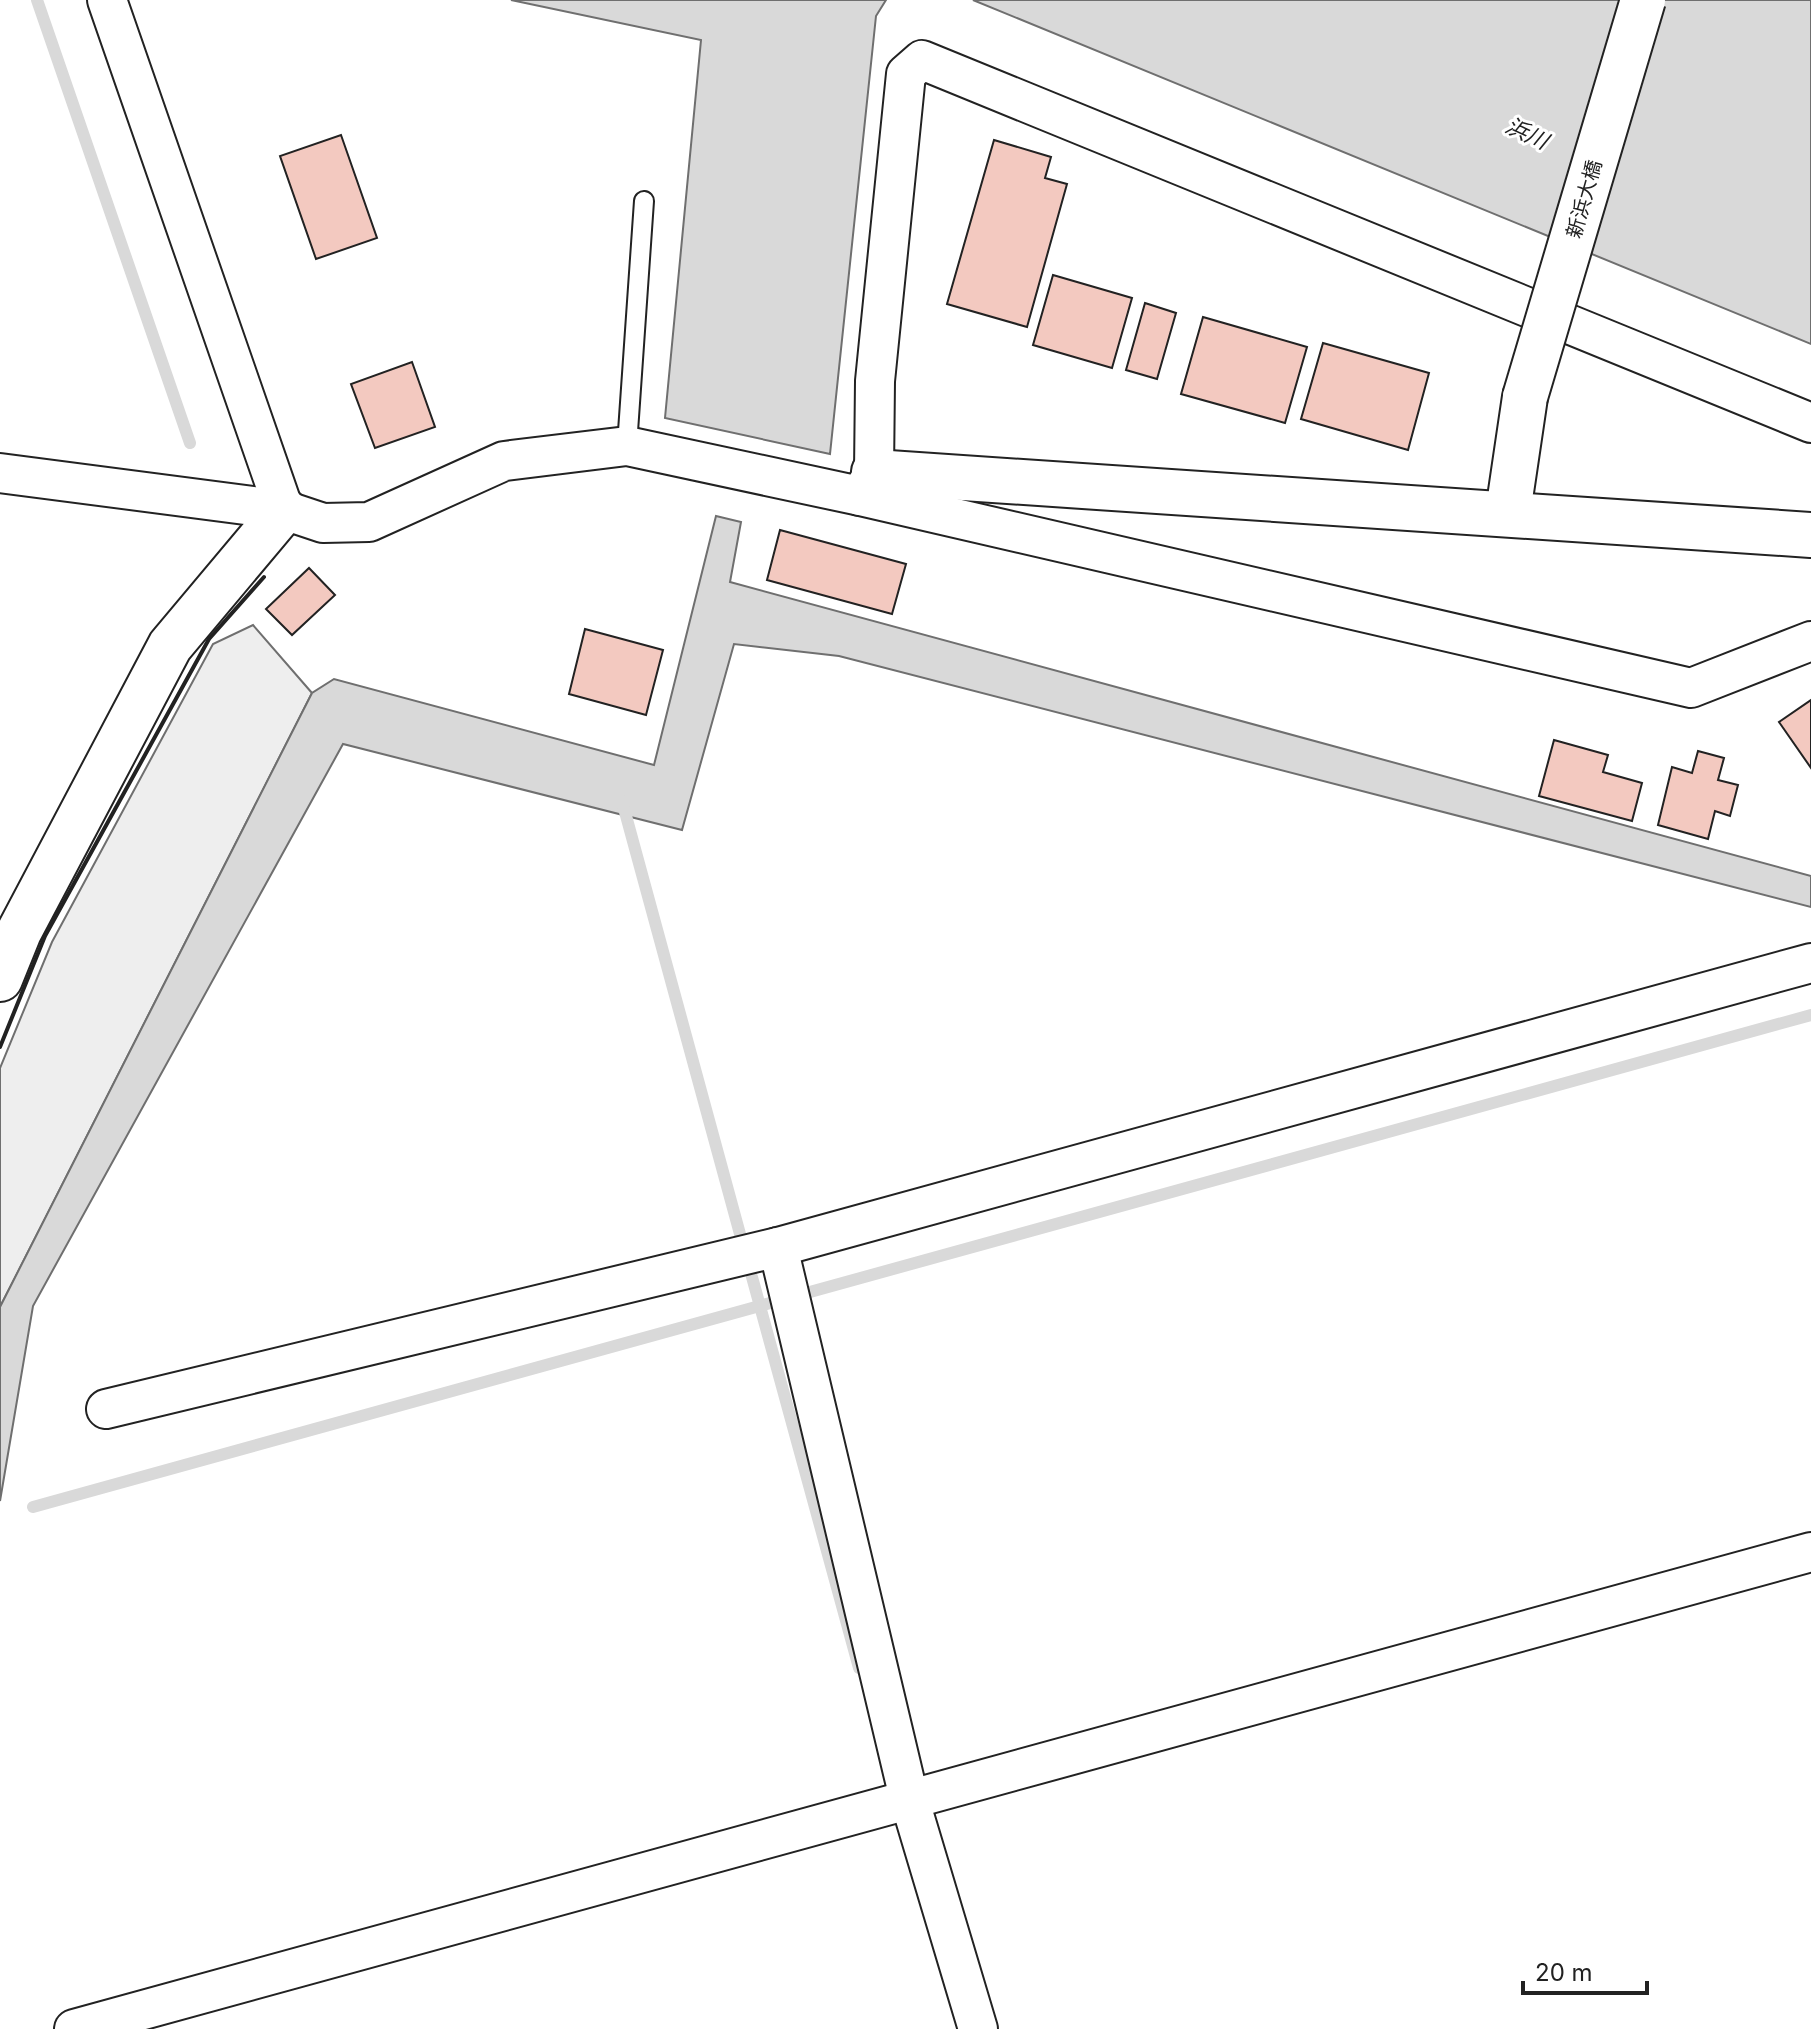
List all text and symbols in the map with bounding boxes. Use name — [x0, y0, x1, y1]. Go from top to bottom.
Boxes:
water label: 浜川 — [1502, 112, 1554, 155]
street label: 新浜大橋 — [1561, 157, 1607, 241]
scale bar — [1523, 1945, 1647, 1995]
text: 20 m — [1535, 1958, 1593, 1987]

